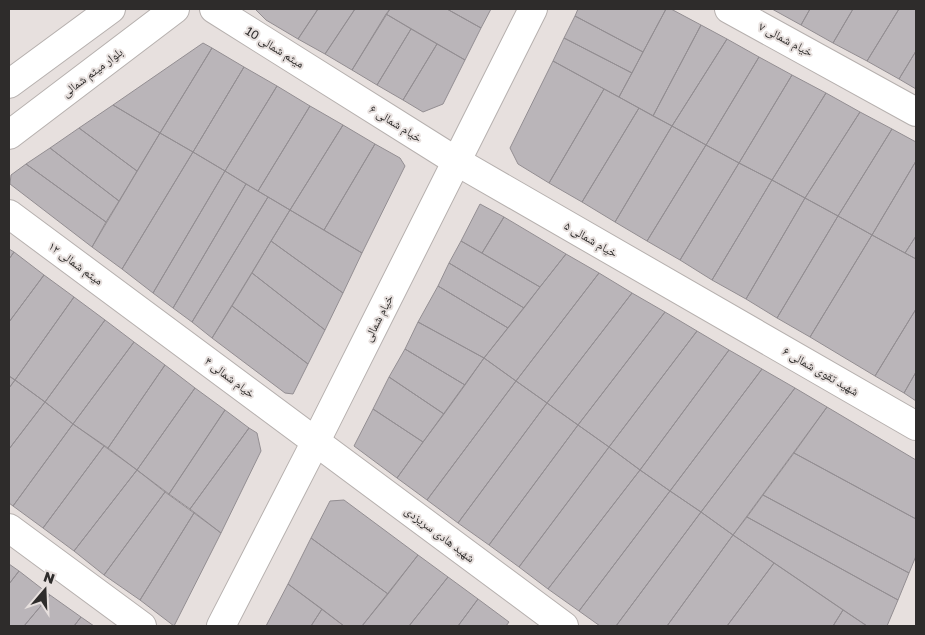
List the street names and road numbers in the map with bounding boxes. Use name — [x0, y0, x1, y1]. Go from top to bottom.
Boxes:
street label: خیام شمالی ۷ — [756, 19, 816, 61]
street label: میثم شمالی 10 — [242, 23, 307, 72]
street label: بلوار میثم شمالی — [59, 44, 126, 101]
street label: خیام شمالی ۶ — [367, 101, 425, 146]
street label: خیام شمالی ۵ — [561, 218, 621, 261]
street label: میثم شمالی ۱۲ — [45, 238, 106, 289]
street label: خیام شمالی — [360, 292, 397, 344]
street label: شهید تقوی شمالی ۶ — [780, 343, 862, 399]
street label: خیام شمالی ۴ — [201, 353, 258, 402]
street label: شهید هادی سریزدی — [402, 503, 478, 566]

